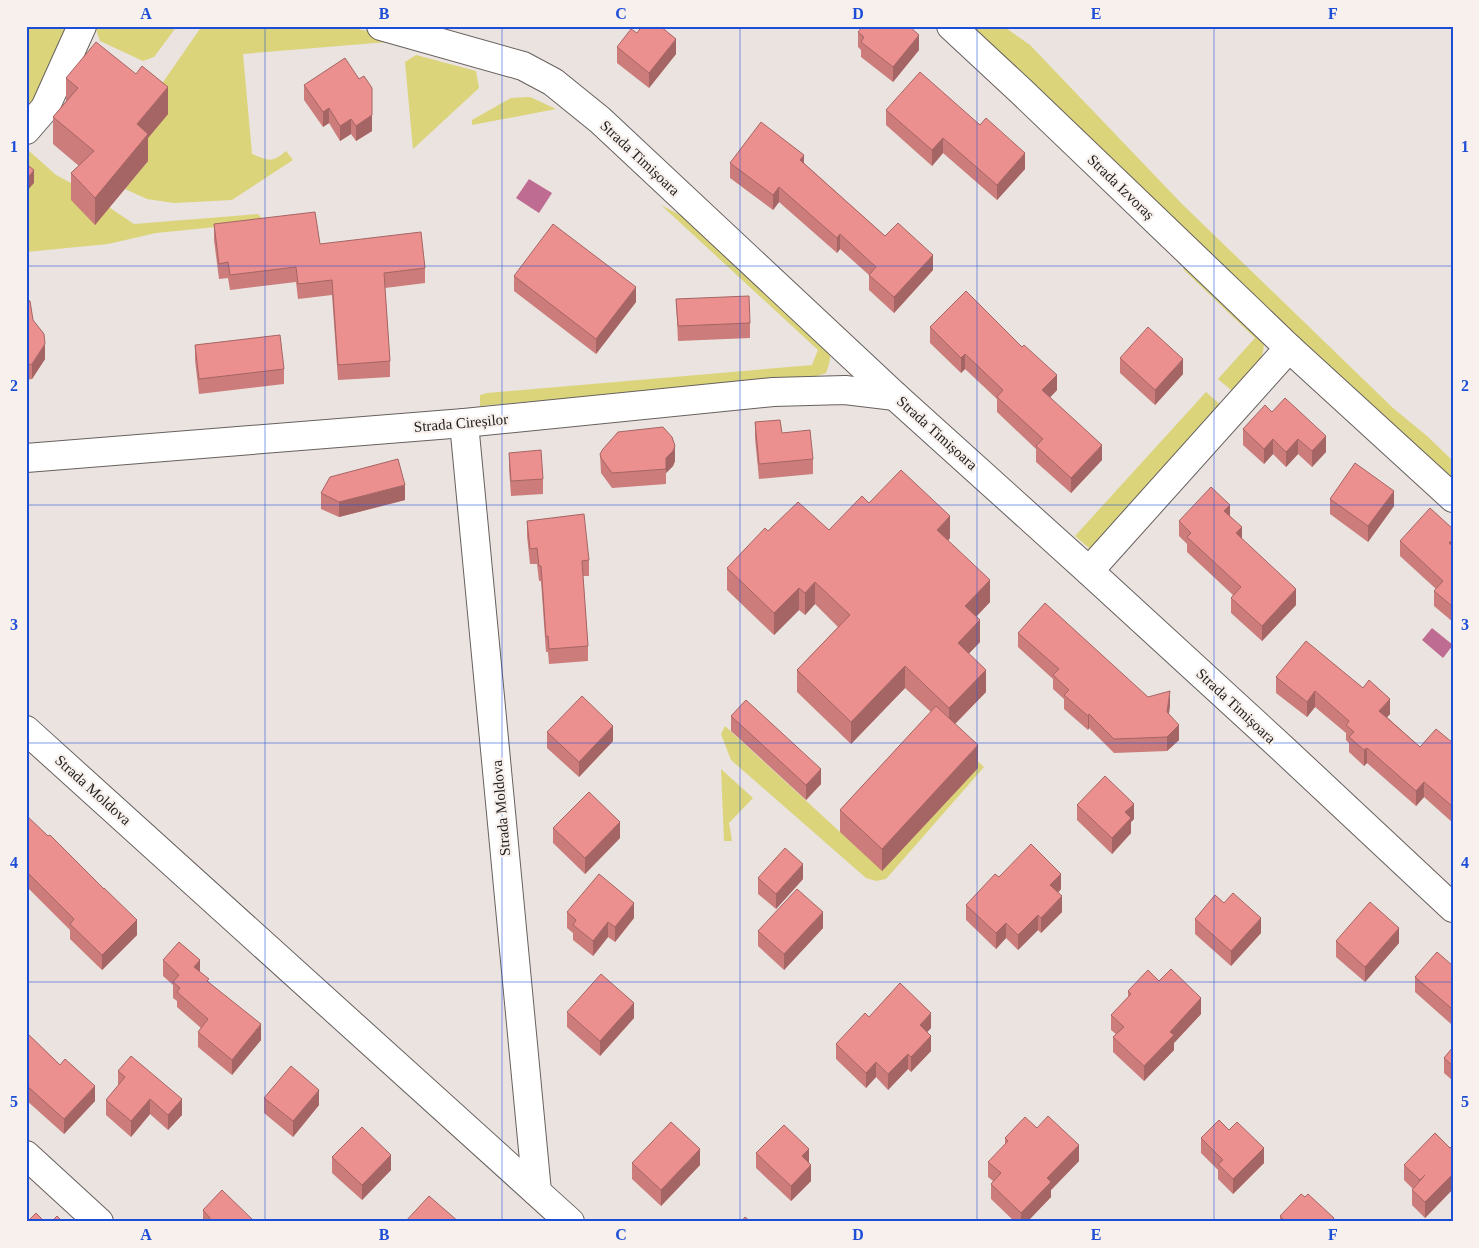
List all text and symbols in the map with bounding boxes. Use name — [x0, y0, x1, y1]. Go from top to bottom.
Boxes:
text: A — [140, 5, 152, 22]
text: B — [379, 5, 390, 22]
text: C — [615, 5, 627, 22]
text: D — [852, 5, 864, 22]
text: E — [1091, 5, 1101, 22]
text: F — [1328, 5, 1338, 22]
street label: Strada Timișoara — [597, 117, 683, 200]
text: 1 — [10, 138, 18, 155]
text: 1 — [1461, 138, 1469, 155]
street label: Strada Izvoraș — [1084, 151, 1158, 224]
text: 2 — [10, 377, 18, 394]
text: 2 — [1461, 377, 1469, 394]
street label: Strada Timișoara — [893, 393, 981, 474]
street label: Strada Cireșilor — [413, 411, 509, 436]
text: 3 — [10, 616, 18, 633]
text: 3 — [1461, 616, 1469, 633]
street label: Strada Timișoara — [1193, 665, 1279, 748]
street label: Strada Moldova — [52, 752, 134, 828]
street label: Strada Moldova — [489, 759, 513, 857]
text: 4 — [10, 854, 18, 871]
text: 4 — [1461, 854, 1469, 871]
text: 5 — [10, 1093, 18, 1110]
text: 5 — [1461, 1093, 1469, 1110]
text: A — [140, 1226, 152, 1243]
text: B — [379, 1226, 390, 1243]
text: C — [615, 1226, 627, 1243]
text: D — [852, 1226, 864, 1243]
text: E — [1091, 1226, 1101, 1243]
text: F — [1328, 1226, 1338, 1243]

